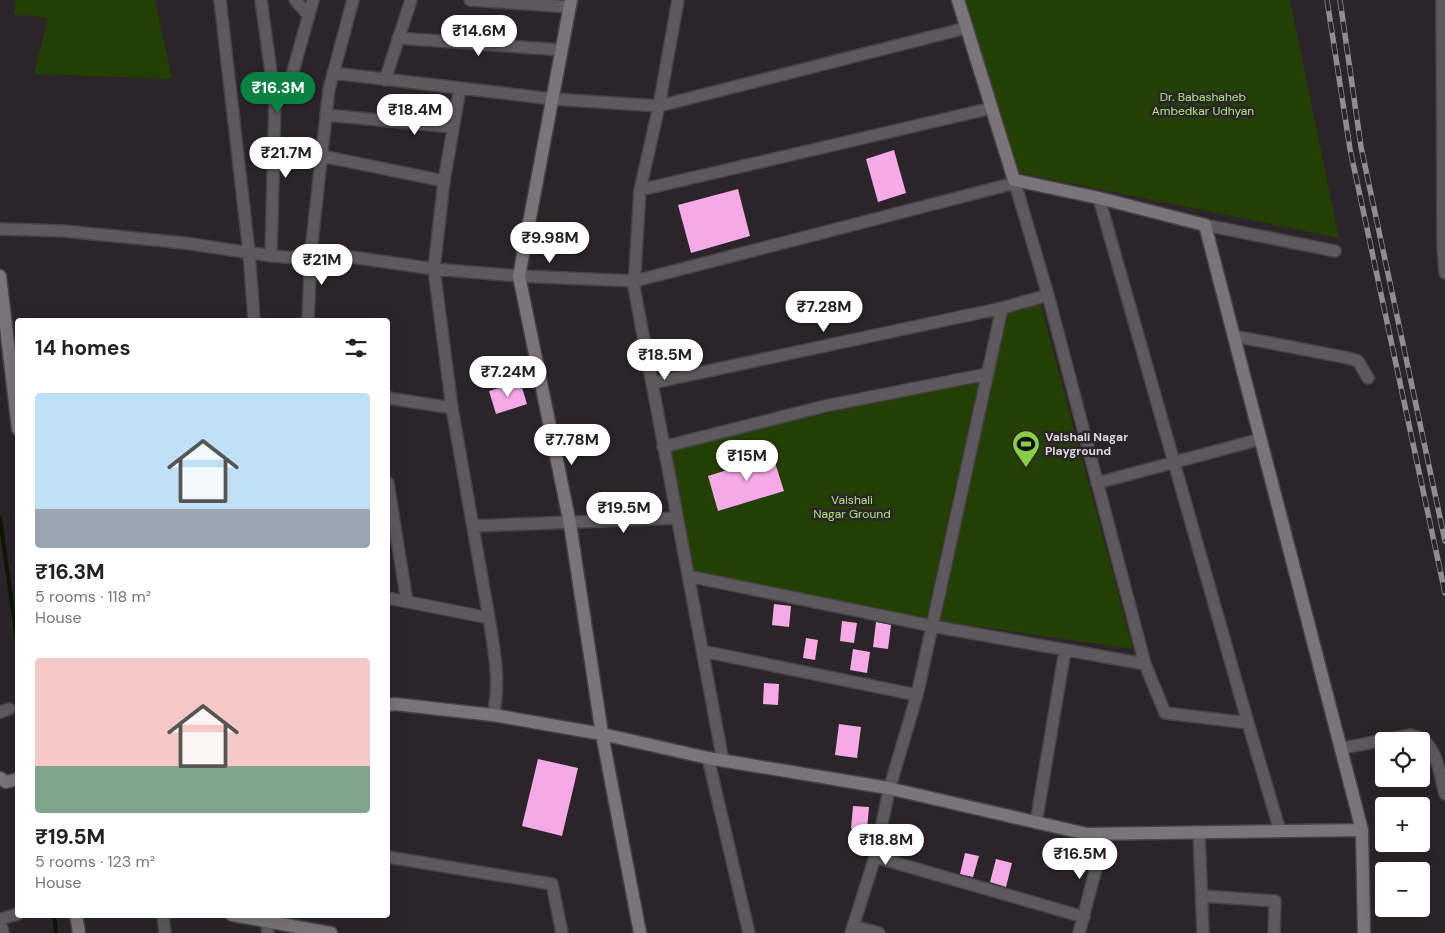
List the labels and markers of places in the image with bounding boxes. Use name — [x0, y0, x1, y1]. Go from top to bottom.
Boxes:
pin: ₹14.6M — [438, 15, 520, 57]
pin: ₹16.3M — [237, 72, 319, 114]
pin: ₹18.4M — [374, 94, 456, 136]
pin: ₹21.7M — [245, 136, 327, 179]
pin: ₹9.98M — [509, 222, 591, 264]
pin: ₹21M — [292, 244, 352, 286]
pin: ₹7.28M — [783, 290, 865, 333]
pin: ₹18.5M — [624, 338, 706, 381]
pin: ₹7.24M — [467, 356, 549, 398]
pin: ₹7.78M — [531, 424, 613, 466]
sports icon: Vaishali Nagar Playground — [1011, 429, 1041, 468]
place label: Vaishali Nagar Playground — [1045, 429, 1128, 459]
pin: ₹15M — [717, 440, 777, 482]
pin: ₹19.5M — [583, 492, 665, 534]
pin: ₹18.8M — [845, 824, 927, 866]
pin: ₹16.5M — [1039, 838, 1121, 880]

